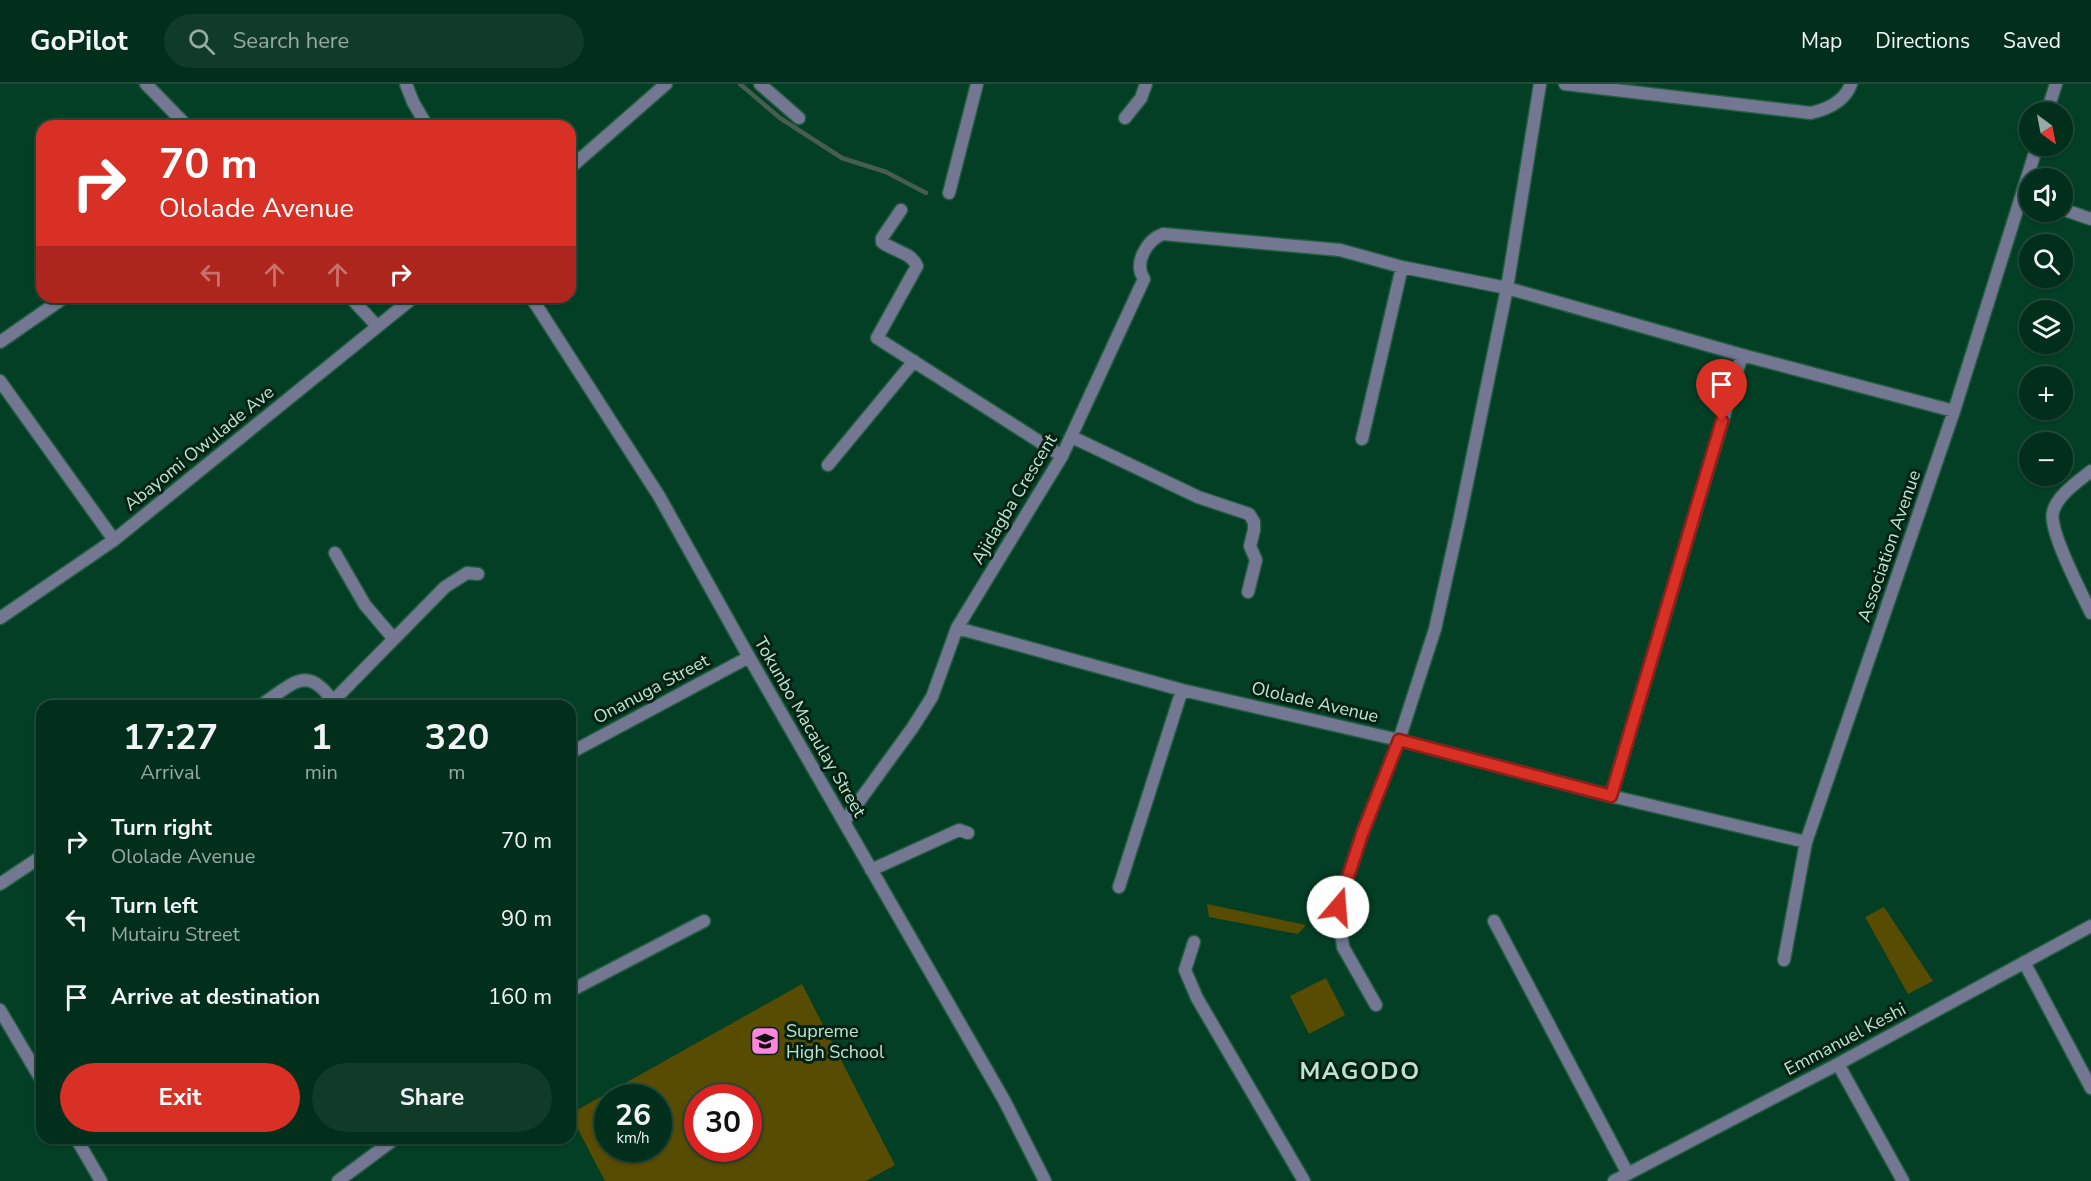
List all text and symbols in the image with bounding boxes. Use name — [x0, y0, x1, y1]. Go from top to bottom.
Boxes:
search box — [164, 14, 584, 68]
text: GoPilot — [30, 22, 128, 60]
icon: search — [185, 25, 218, 58]
text: Search here — [233, 26, 349, 56]
text: Map — [1801, 27, 1842, 55]
text: Directions — [1875, 27, 1970, 55]
text: Saved — [2003, 27, 2061, 55]
north arrow — [2019, 102, 2073, 156]
map controls — [2019, 102, 2073, 486]
text: 70 m — [159, 136, 258, 193]
icon: right — [60, 144, 138, 222]
button: sound — [2019, 168, 2073, 222]
text: Ololade Avenue — [159, 190, 354, 227]
button: search — [2019, 234, 2073, 288]
icon: left — [195, 258, 228, 291]
icon: ahead — [258, 258, 291, 291]
icon: ahead — [321, 258, 354, 291]
icon: right — [384, 258, 417, 291]
button: layers — [2019, 300, 2073, 354]
pin — [1696, 359, 1747, 421]
button: + — [2019, 366, 2073, 420]
icon: arrive — [1705, 368, 1738, 401]
street label: Abayomi Owulade Ave — [119, 380, 279, 516]
street label: Ajidagba Crescent — [966, 429, 1063, 568]
button: − — [2019, 432, 2073, 486]
street label: Association Avenue — [1852, 467, 1926, 625]
street label: Tokunbo Macaulay Street — [748, 632, 872, 822]
street label: Onanuga Street — [589, 648, 714, 730]
street label: Ololade Avenue — [1249, 676, 1381, 728]
text: 17:27 — [123, 713, 218, 762]
text: 1 — [310, 713, 332, 762]
text: 320 — [424, 713, 489, 762]
text: Arrival — [140, 759, 200, 786]
text: min — [305, 759, 338, 786]
text: m — [448, 759, 465, 786]
text: Turn right — [111, 813, 212, 843]
icon: right — [60, 825, 93, 858]
text: 70 m — [501, 826, 552, 856]
text: Ololade Avenue — [111, 843, 255, 870]
position arrow — [1306, 875, 1370, 939]
text: Turn left — [111, 891, 198, 921]
icon: left — [60, 903, 93, 936]
text: 90 m — [501, 904, 552, 934]
text: Mutairu Street — [111, 921, 240, 948]
icon: arrive — [60, 981, 93, 1014]
text: Arrive at destination — [111, 982, 320, 1012]
text: 160 m — [488, 982, 552, 1012]
street label: Emmanuel Keshi — [1780, 997, 1910, 1081]
place label: Supreme High School — [786, 1019, 885, 1064]
school or university icon: Supreme High School — [749, 1025, 781, 1057]
district label: MAGODO — [1300, 1055, 1420, 1087]
button: Exit — [60, 1063, 300, 1132]
button: Share — [312, 1063, 552, 1132]
speed limit sign: 30 — [684, 1084, 762, 1162]
text: 26 — [615, 1095, 651, 1136]
text: km/h — [616, 1128, 650, 1148]

